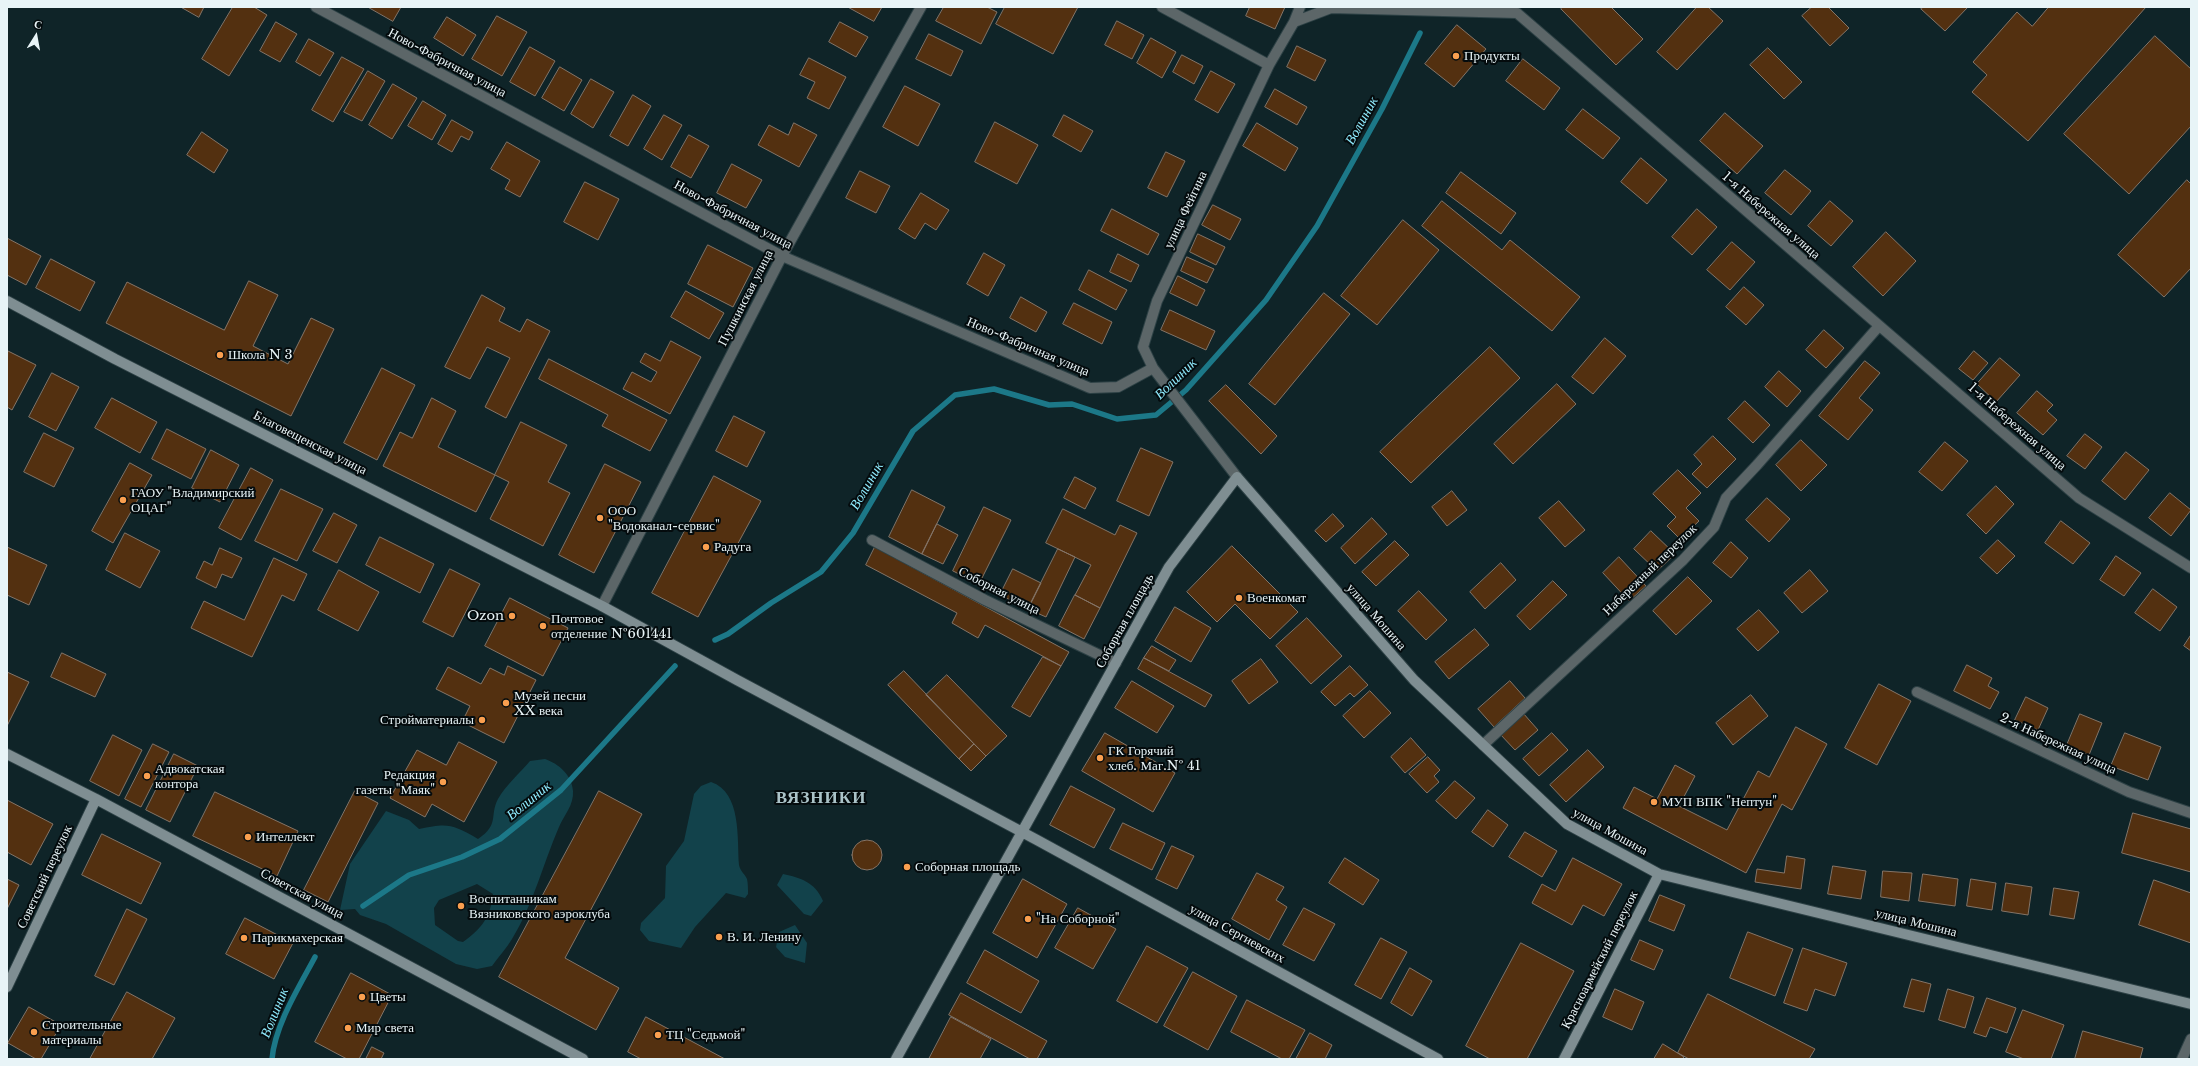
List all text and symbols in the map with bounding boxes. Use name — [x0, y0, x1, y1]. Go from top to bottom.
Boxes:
north arrow — [16, 16, 56, 56]
text: С — [33, 17, 44, 32]
street label: Ново-Фабричная улица — [385, 25, 509, 101]
place label: Продукты — [1464, 48, 1520, 64]
marker: Продукты — [1451, 51, 1461, 61]
water label: Волшник — [1342, 94, 1382, 148]
street label: улица Фейгина — [1161, 169, 1211, 251]
street label: 1-я Набережная улица — [1719, 169, 1823, 263]
street label: Ново-Фабричная улица — [671, 177, 795, 253]
street label: Пушкинская улица — [715, 247, 777, 349]
street label: Ново-Фабричная улица — [964, 314, 1092, 380]
place label: Школа N 3 — [228, 347, 293, 363]
marker: Школа N 3 — [215, 350, 225, 360]
water label: Волшник — [1151, 355, 1201, 403]
street label: 1-я Набережная улица — [1965, 380, 2069, 474]
street label: Благовещенская улица — [251, 408, 369, 478]
water label: Волшник — [847, 459, 887, 513]
place label: ГАОУ "Владимирский ОЦАГ" — [131, 485, 254, 516]
marker: ГАОУ "Владимирский ОЦАГ" — [118, 495, 128, 505]
place label: ООО "Водоканал-сервис" — [608, 503, 720, 534]
marker: ООО "Водоканал-сервис" — [595, 513, 605, 523]
street label: Набережный переулок — [1600, 521, 1700, 619]
place label: Радуга — [714, 539, 751, 555]
marker: Радуга — [701, 542, 711, 552]
street label: Соборная улица — [956, 564, 1042, 618]
street label: Соборная площадь — [1093, 571, 1157, 671]
street label: улица Мошина — [1343, 580, 1409, 654]
place label: Военкомат — [1247, 590, 1306, 606]
marker: Военкомат — [1234, 593, 1244, 603]
place label: Ozon — [467, 608, 504, 624]
marker: Ozon — [507, 611, 517, 621]
place label: Почтовое отделение №601441 — [551, 611, 672, 642]
marker: Почтовое отделение №601441 — [538, 621, 548, 631]
place label: Музей песни XX века — [514, 688, 586, 719]
marker: Музей песни XX века — [501, 698, 511, 708]
street label: 2-я Набережная улица — [1997, 710, 2119, 778]
place label: Стройматериалы — [380, 712, 474, 728]
marker: Стройматериалы — [477, 715, 487, 725]
place label: ГК Горячий хлеб. Маг.№ 41 — [1108, 743, 1200, 774]
marker: ГК Горячий хлеб. Маг.№ 41 — [1095, 753, 1105, 763]
place label: Адвокатская контора — [155, 761, 225, 792]
place label: Редакция газеты "Маяк" — [356, 767, 435, 798]
marker: Адвокатская контора — [142, 771, 152, 781]
marker: Редакция газеты "Маяк" — [438, 777, 448, 787]
water label: Волшник — [503, 778, 555, 824]
district label: ВЯЗНИКИ — [776, 788, 866, 808]
place label: МУП ВПК "Нептун" — [1662, 794, 1777, 810]
marker: МУП ВПК "Нептун" — [1649, 797, 1659, 807]
street label: улица Мошина — [1570, 805, 1650, 859]
street label: Советский переулок — [14, 823, 76, 931]
place label: Интеллект — [256, 829, 314, 845]
marker: Интеллект — [243, 832, 253, 842]
place label: Соборная площадь — [915, 859, 1020, 875]
marker: Соборная площадь — [902, 862, 912, 872]
street label: Советская улица — [258, 865, 346, 923]
street label: Красноармейский переулок — [1558, 888, 1642, 1032]
place label: Воспитанникам Вязниковского аэроклуба — [469, 891, 610, 922]
marker: Воспитанникам Вязниковского аэроклуба — [456, 901, 466, 911]
street label: улица Сергиевских — [1187, 901, 1287, 967]
street label: улица Мошина — [1874, 905, 1958, 941]
place label: "На Соборной" — [1036, 911, 1120, 927]
marker: "На Соборной" — [1023, 914, 1033, 924]
place label: В. И. Ленину — [727, 929, 801, 945]
place label: Парикмахерская — [252, 930, 343, 946]
marker: В. И. Ленину — [714, 932, 724, 942]
marker: Парикмахерская — [239, 933, 249, 943]
water label: Волшник — [257, 986, 293, 1040]
place label: Цветы — [370, 989, 406, 1005]
marker: Цветы — [357, 992, 367, 1002]
place label: Строительные материалы — [42, 1017, 122, 1048]
place label: Мир света — [356, 1020, 414, 1036]
marker: Мир света — [343, 1023, 353, 1033]
marker: Строительные материалы — [29, 1027, 39, 1037]
place label: ТЦ "Седьмой" — [666, 1027, 745, 1043]
marker: ТЦ "Седьмой" — [653, 1030, 663, 1040]

